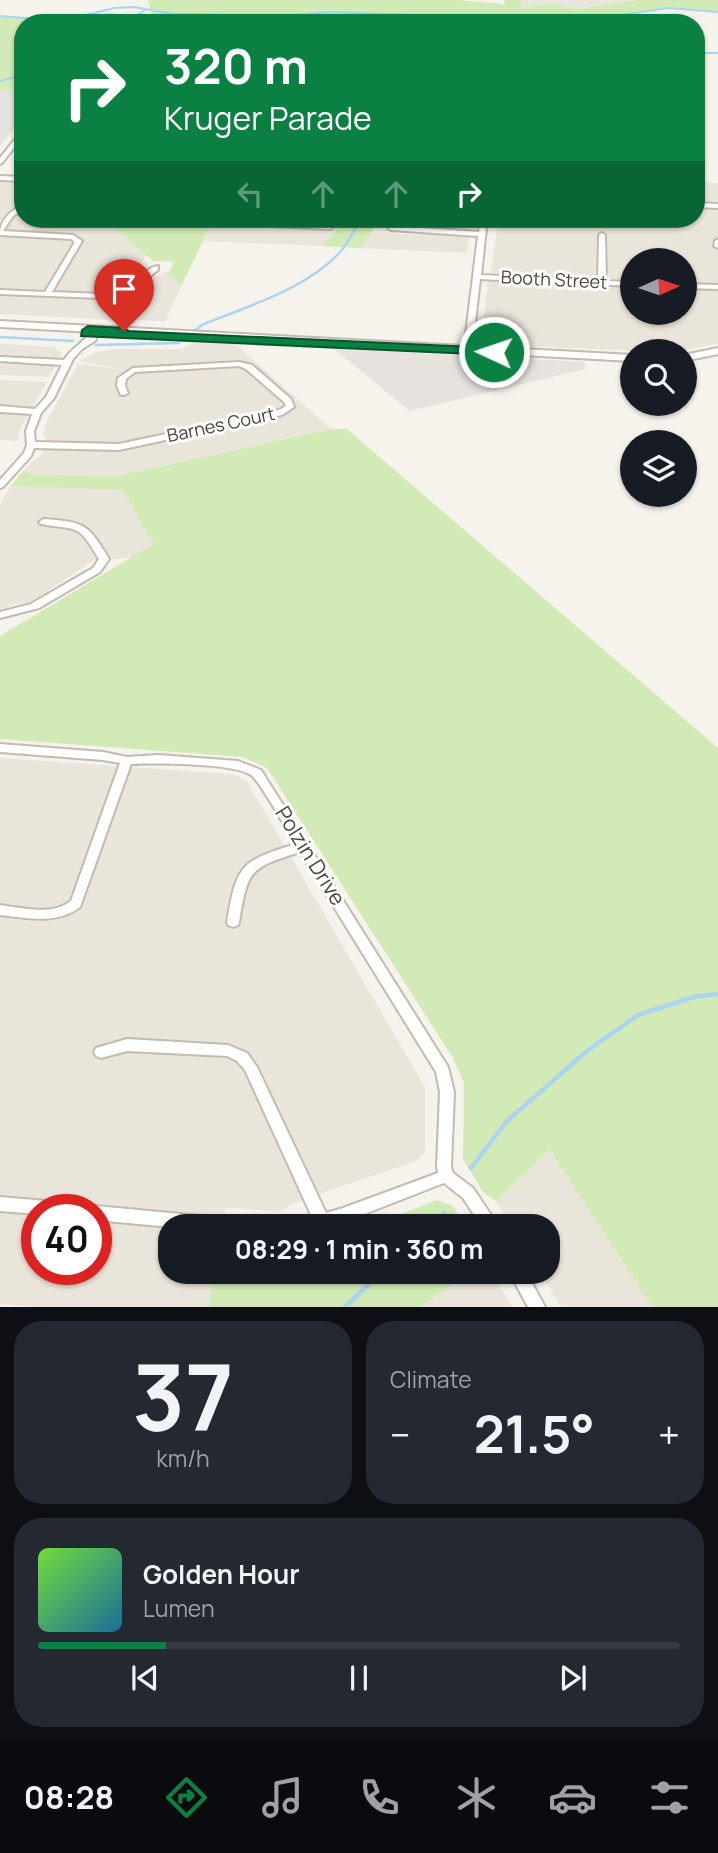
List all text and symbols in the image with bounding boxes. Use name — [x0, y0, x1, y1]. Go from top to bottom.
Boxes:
text: 320 m — [164, 32, 308, 99]
icon: right — [49, 42, 140, 133]
text: Kruger Parade — [164, 96, 372, 140]
icon: left — [231, 175, 269, 213]
icon: ahead — [304, 175, 342, 213]
icon: ahead — [377, 175, 415, 213]
icon: right — [450, 175, 488, 213]
north arrow — [620, 248, 696, 326]
map controls — [620, 248, 697, 507]
pin — [94, 259, 154, 331]
street label: Booth Street — [500, 264, 608, 294]
icon: arrive — [105, 270, 143, 308]
position arrow — [457, 315, 531, 389]
button: search — [620, 339, 697, 416]
street label: Barnes Court — [165, 401, 277, 447]
button: layers — [620, 430, 697, 507]
street label: Polzin Drive — [269, 801, 352, 910]
speed limit sign: 40 — [21, 1194, 112, 1285]
text: 08:29 · 1 min · 360 m — [235, 1231, 483, 1267]
text: 37 — [132, 1334, 234, 1458]
text: Climate — [390, 1363, 472, 1395]
text: 21.5° — [474, 1398, 595, 1469]
text: − — [390, 1408, 411, 1460]
text: + — [658, 1408, 680, 1460]
text: km/h — [156, 1442, 210, 1474]
text: Golden Hour — [143, 1556, 300, 1592]
text: Lumen — [143, 1592, 215, 1624]
icon: previous — [126, 1659, 164, 1697]
icon: pause — [340, 1659, 378, 1697]
icon: next — [554, 1659, 592, 1697]
icon: directions — [162, 1773, 211, 1822]
icon: music — [258, 1773, 307, 1822]
icon: phone — [355, 1773, 404, 1822]
icon: climate — [452, 1773, 501, 1822]
icon: car — [548, 1773, 597, 1822]
icon: filters — [645, 1773, 694, 1822]
text: 08:28 — [24, 1775, 114, 1819]

